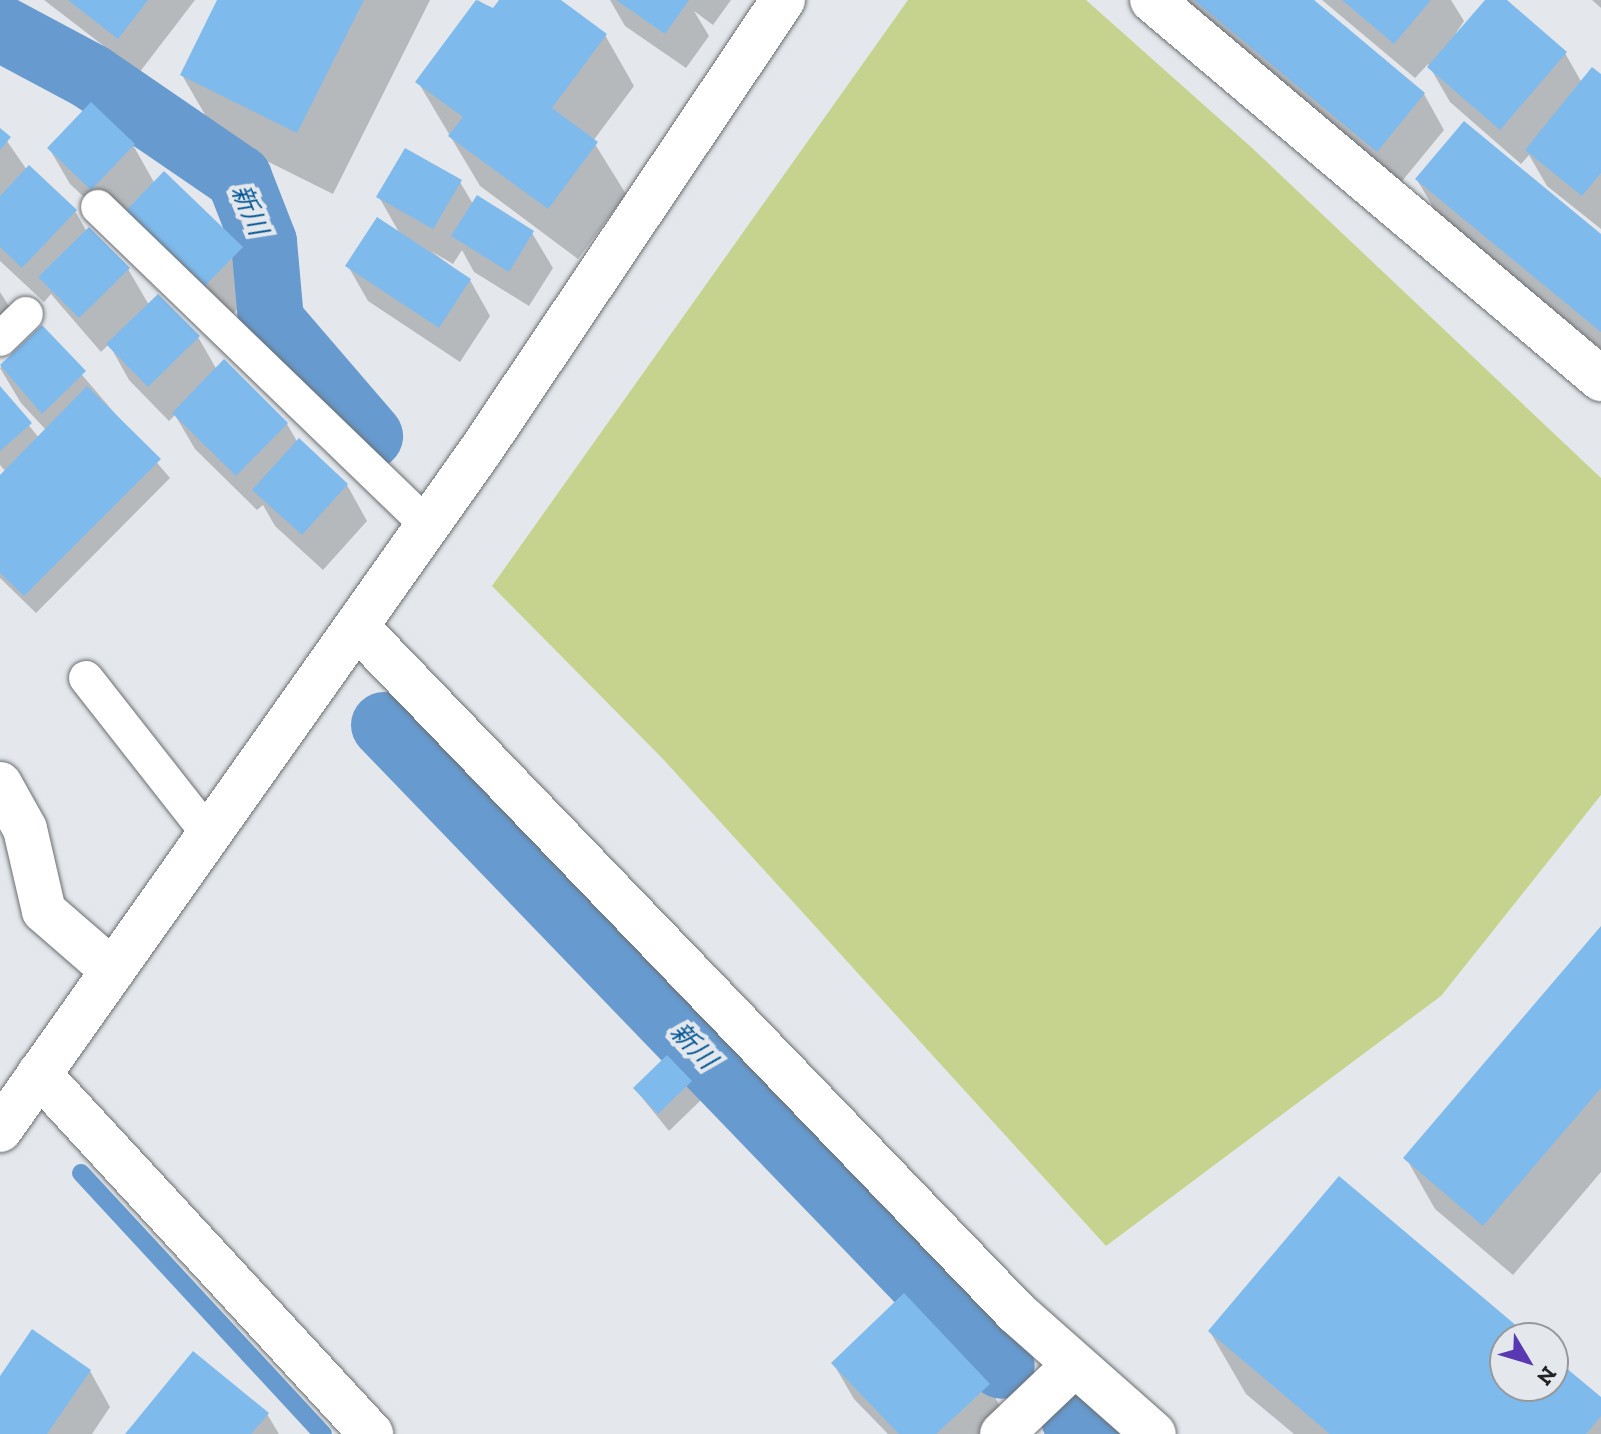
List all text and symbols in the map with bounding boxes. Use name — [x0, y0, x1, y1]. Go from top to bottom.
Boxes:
water label: 新川 — [224, 180, 274, 240]
water label: 新川 — [664, 1016, 722, 1076]
north arrow — [1489, 1322, 1569, 1402]
text: N — [1531, 1361, 1563, 1391]

